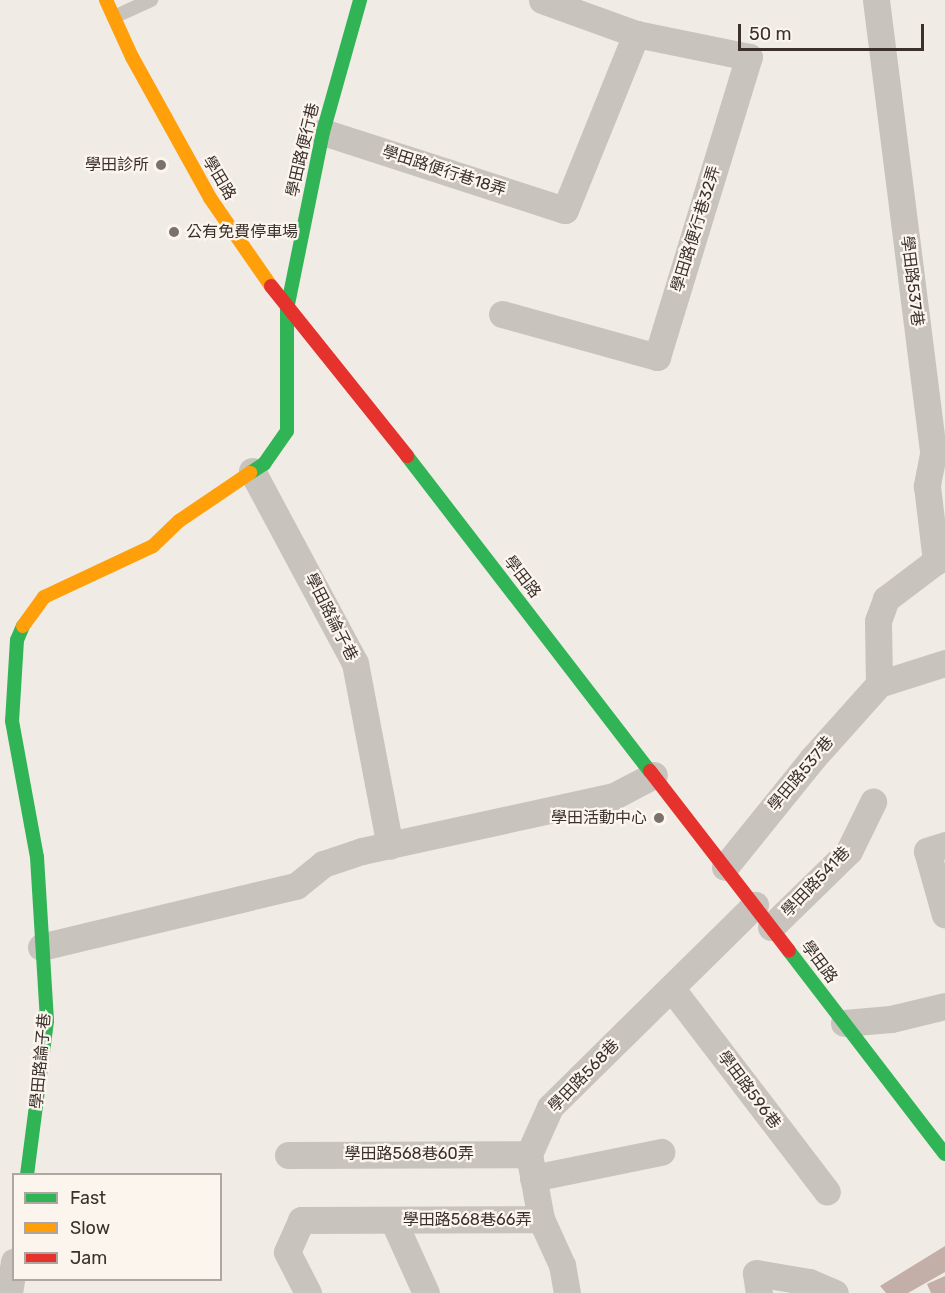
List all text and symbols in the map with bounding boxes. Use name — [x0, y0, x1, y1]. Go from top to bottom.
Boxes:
scale bar — [741, 12, 927, 50]
text: 50 m — [749, 23, 792, 45]
street label: 學田路便行巷 — [283, 101, 323, 199]
street label: 學田路便行巷18弄 — [380, 142, 508, 200]
street label: 學田路 — [198, 152, 240, 204]
place label: 學田診所 — [85, 155, 149, 175]
marker: 學田診所 — [154, 158, 168, 172]
street label: 學田路便行巷32弄 — [668, 164, 724, 294]
place label: 公有免費停車場 — [186, 222, 298, 242]
marker: 公有免費停車場 — [167, 225, 181, 239]
street label: 學田路537巷 — [897, 235, 927, 327]
street label: 學田路 — [500, 552, 544, 602]
street label: 學田路論子巷 — [301, 570, 361, 664]
street label: 學田路537巷 — [764, 733, 838, 815]
place label: 學田活動中心 — [551, 808, 647, 828]
marker: 學田活動中心 — [652, 811, 666, 825]
street label: 學田路541巷 — [778, 843, 854, 921]
street label: 學田路 — [797, 937, 841, 987]
street label: 學田路論子巷 — [27, 1012, 55, 1110]
street label: 學田路568巷 — [545, 1036, 623, 1116]
street label: 學田路596巷 — [714, 1047, 784, 1133]
street label: 學田路568巷60弄 — [344, 1144, 474, 1164]
legend — [12, 1173, 222, 1281]
text: Fast — [70, 1187, 106, 1209]
street label: 學田路568巷66弄 — [403, 1210, 531, 1230]
text: Slow — [70, 1217, 110, 1239]
text: Jam — [70, 1247, 107, 1269]

